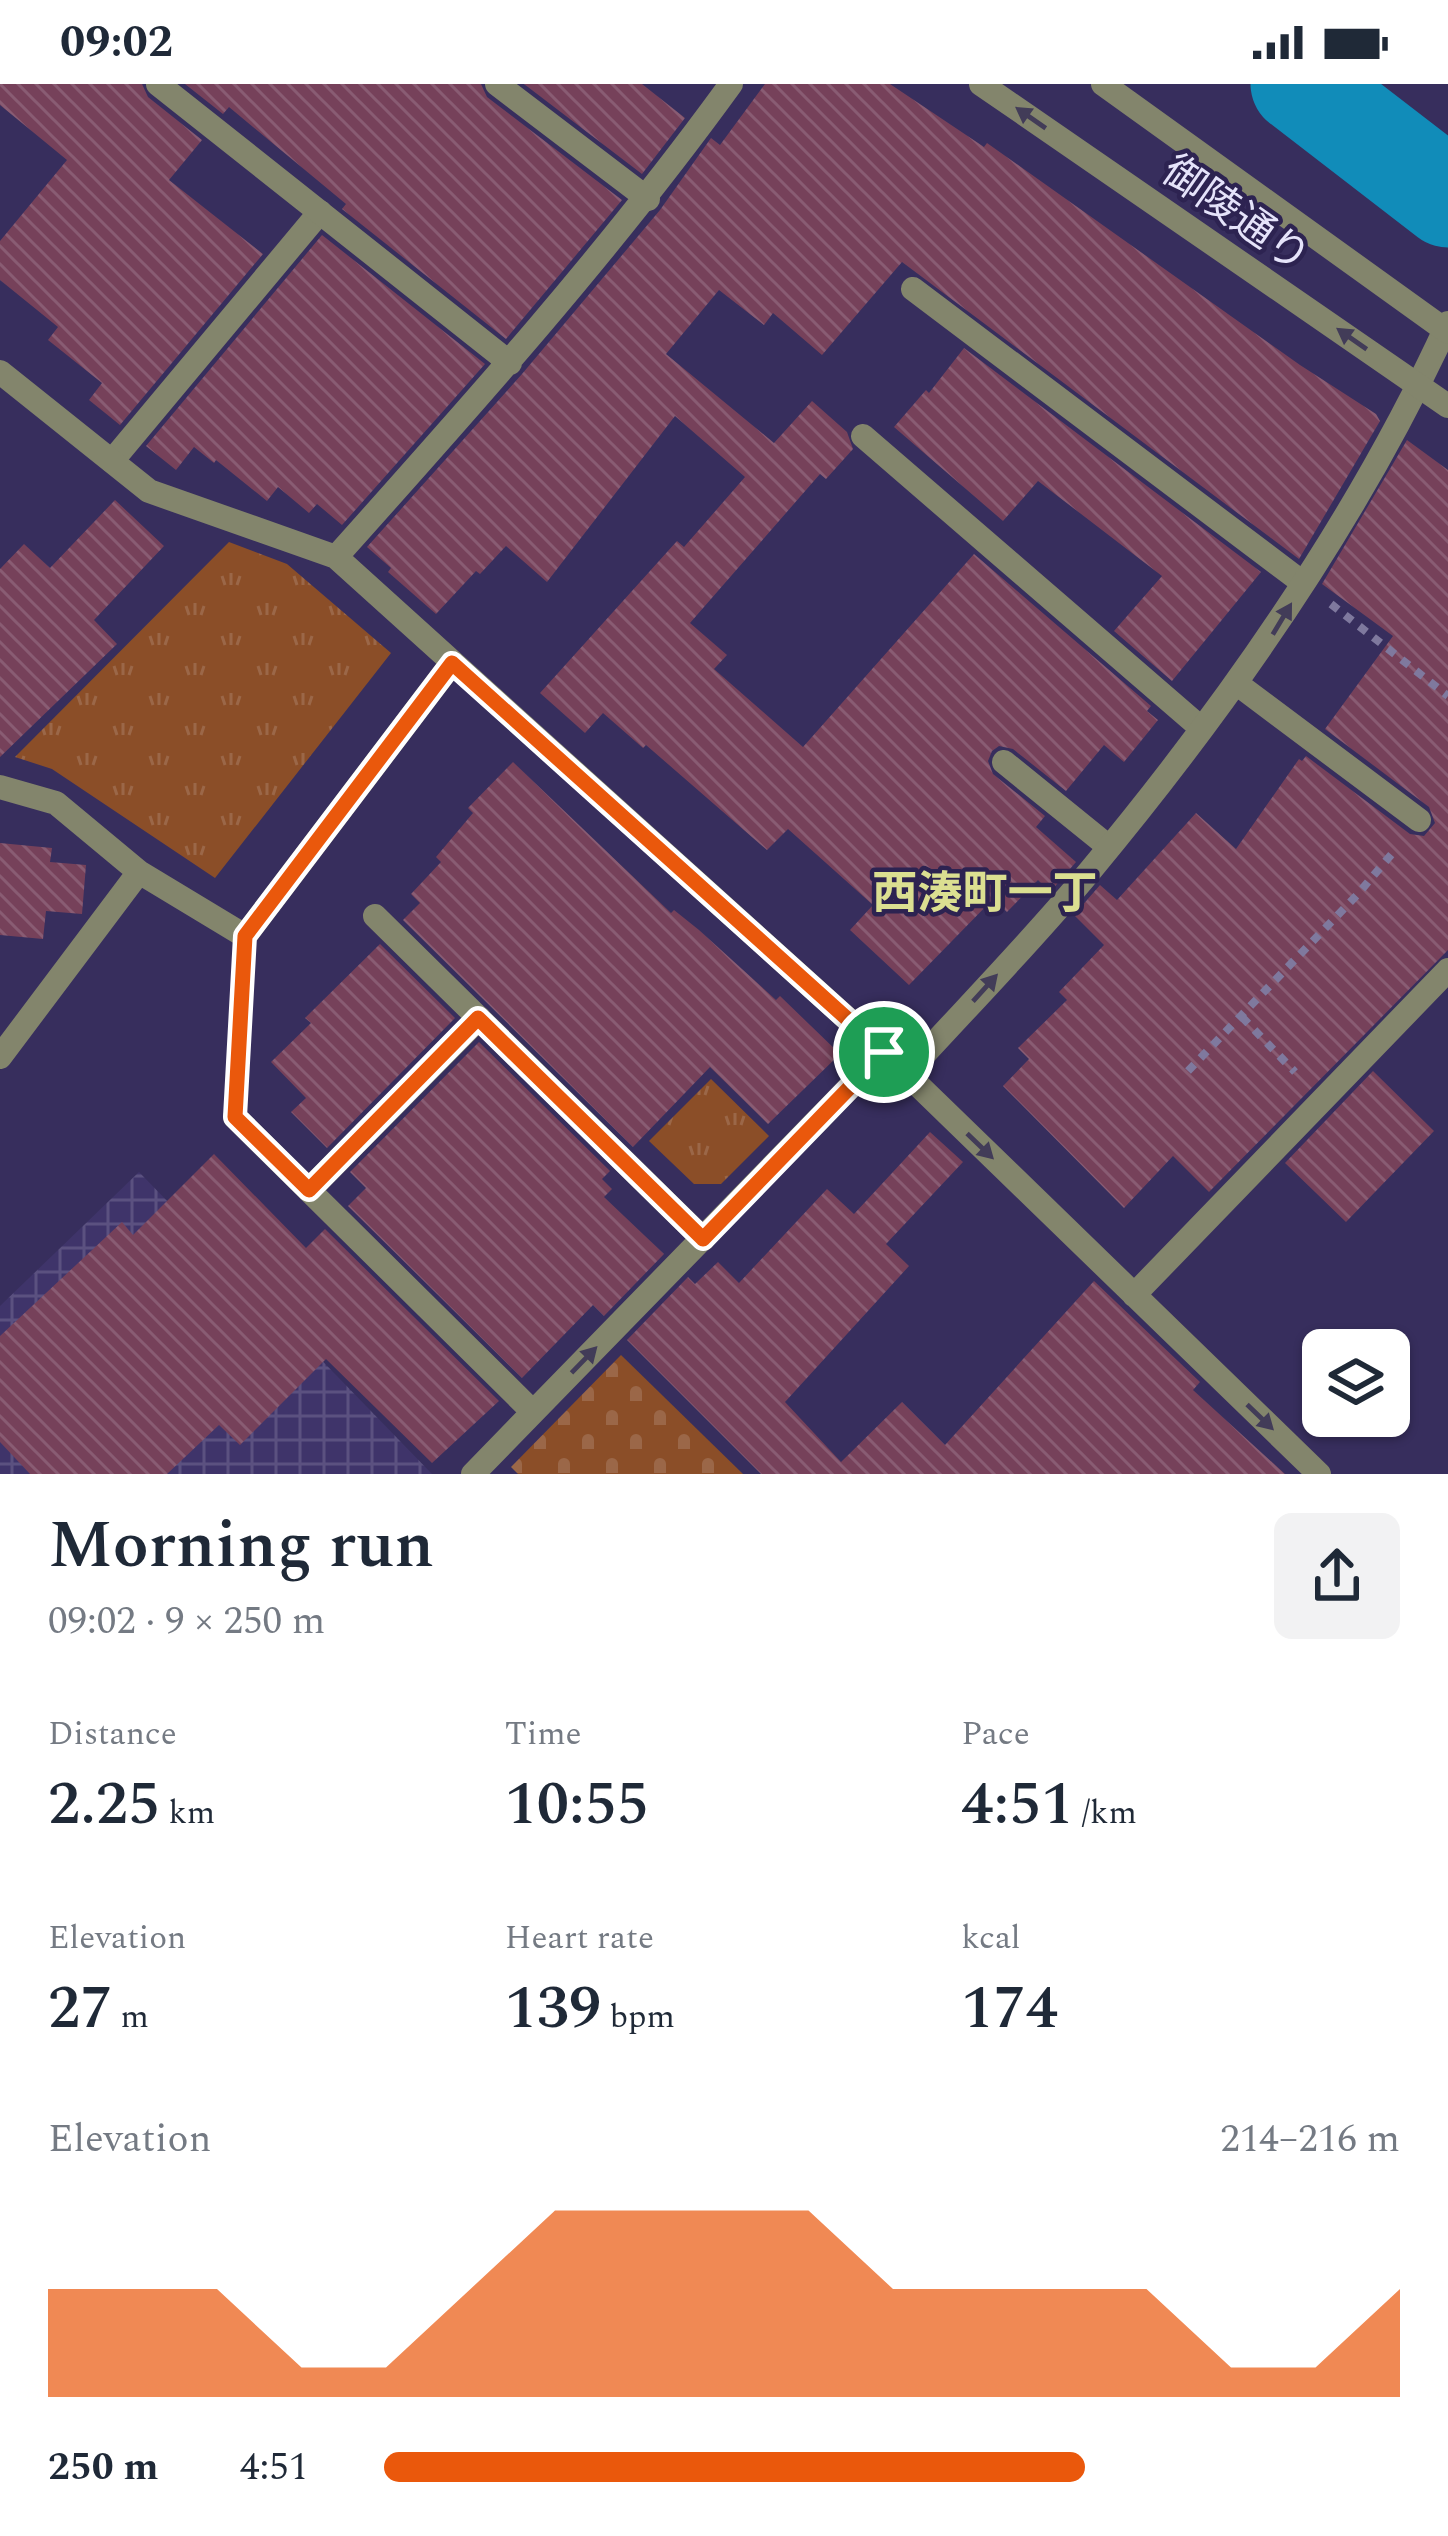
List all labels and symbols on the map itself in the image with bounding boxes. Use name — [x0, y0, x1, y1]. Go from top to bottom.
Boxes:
one-way arrow — [1015, 107, 1047, 130]
street label: 御陵通り — [1149, 141, 1322, 289]
one-way arrow — [1336, 328, 1368, 351]
one-way arrow — [1271, 602, 1292, 636]
district label: 西湊町一丁 — [872, 860, 1098, 929]
one-way arrow — [971, 973, 998, 1002]
pin — [833, 1001, 935, 1103]
one-way arrow — [966, 1132, 994, 1160]
one-way arrow — [570, 1346, 598, 1374]
one-way arrow — [1246, 1403, 1275, 1431]

